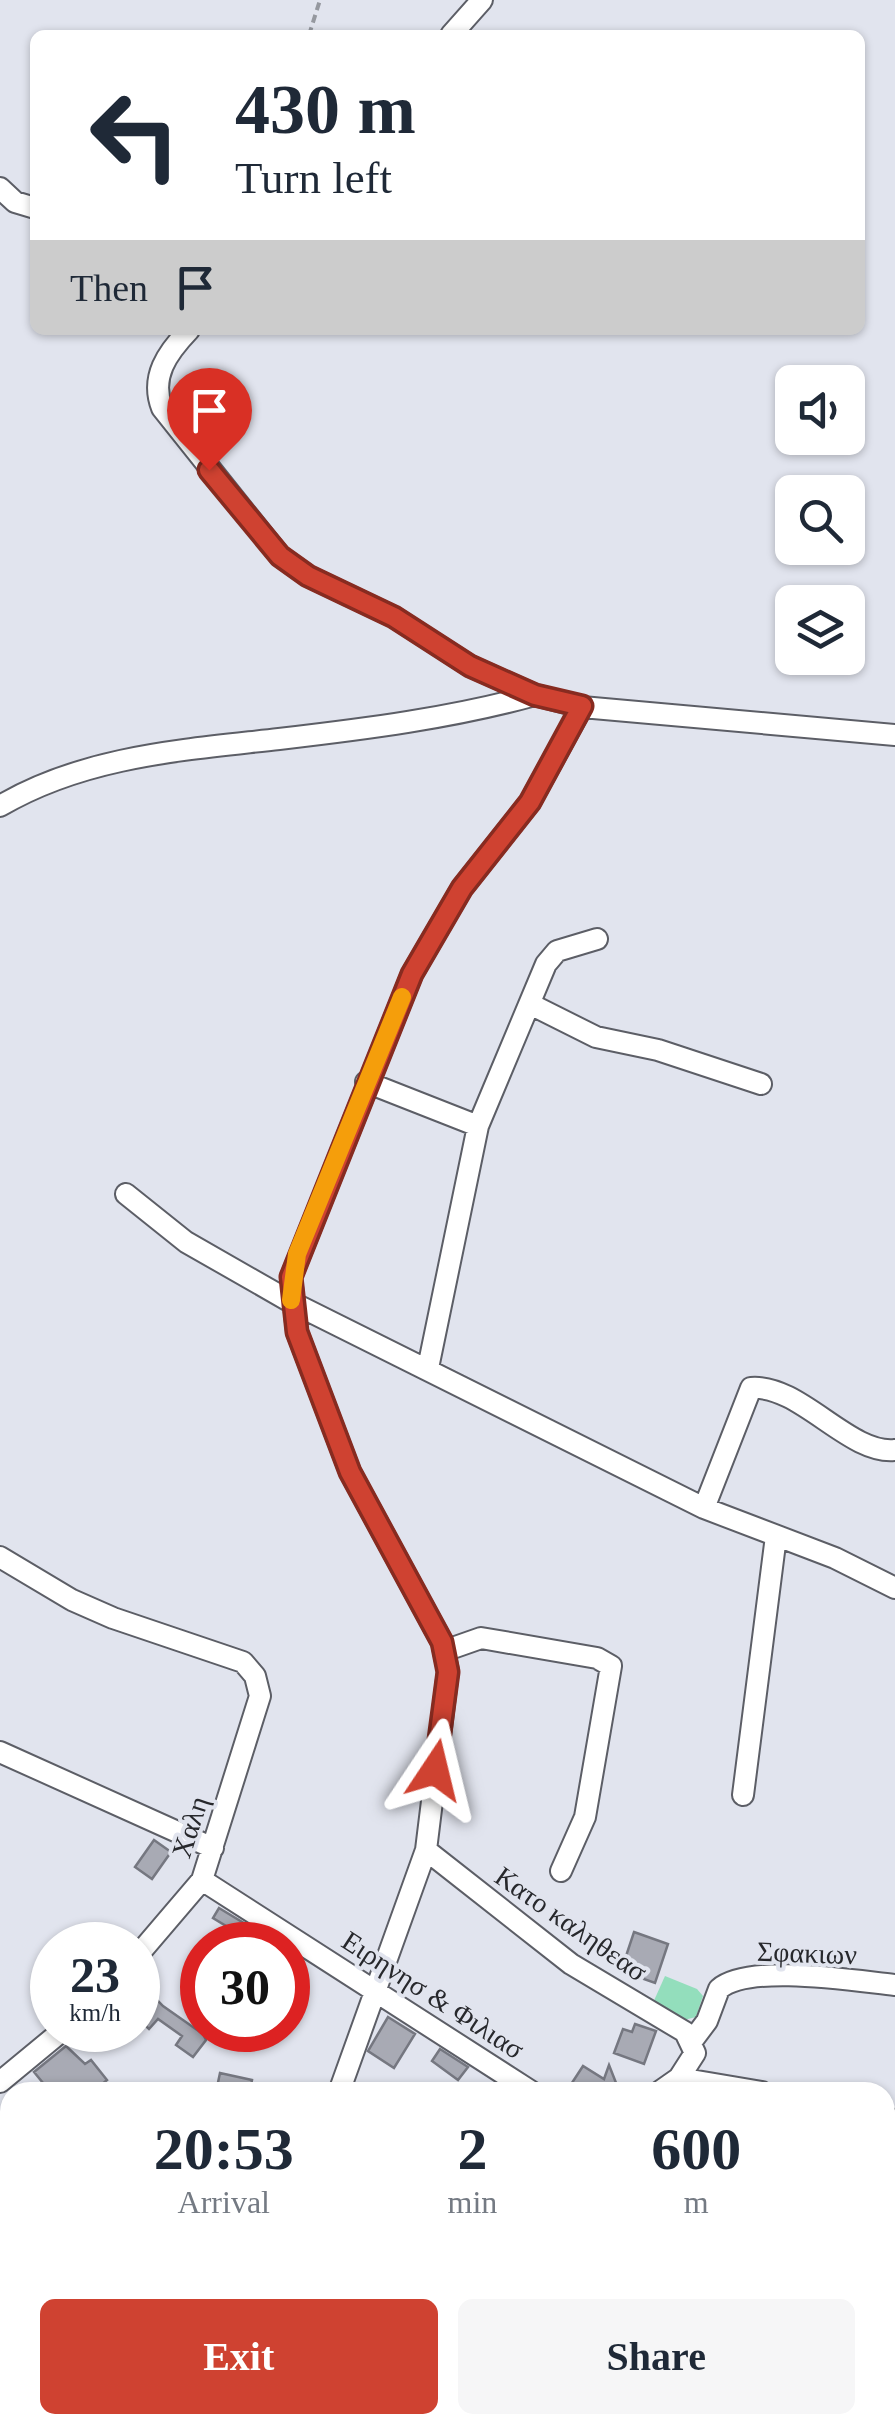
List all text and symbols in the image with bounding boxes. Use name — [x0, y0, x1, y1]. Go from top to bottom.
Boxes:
icon: left — [70, 70, 200, 200]
text: 430 m — [235, 71, 416, 148]
text: Turn left — [235, 153, 392, 203]
icon: arrive — [168, 260, 223, 315]
text: Then — [70, 267, 148, 309]
map controls — [775, 365, 865, 675]
button: sound — [775, 365, 865, 455]
pin — [167, 368, 252, 471]
icon: arrive — [182, 383, 237, 438]
button: search — [775, 475, 865, 565]
button: layers — [775, 585, 865, 675]
position arrow — [383, 1718, 487, 1822]
street label: Χαλη — [166, 1792, 214, 1862]
street label: Κατο καληθεασ — [489, 1860, 653, 1988]
speed limit sign: 30 — [180, 1922, 310, 2052]
street label: Ειρηνησ & Φιλιασ — [337, 1925, 529, 2065]
street label: Σφακιων — [757, 1936, 857, 1970]
text: 23 — [70, 1947, 120, 2003]
text: km/h — [69, 1999, 121, 2026]
text: 20:53 — [154, 2116, 294, 2182]
text: 2 — [457, 2116, 487, 2182]
text: 600 — [651, 2116, 741, 2182]
text: Arrival — [178, 2184, 270, 2220]
text: min — [448, 2184, 497, 2220]
text: m — [684, 2184, 709, 2220]
button: Exit — [40, 2299, 438, 2414]
button: Share — [458, 2299, 855, 2414]

